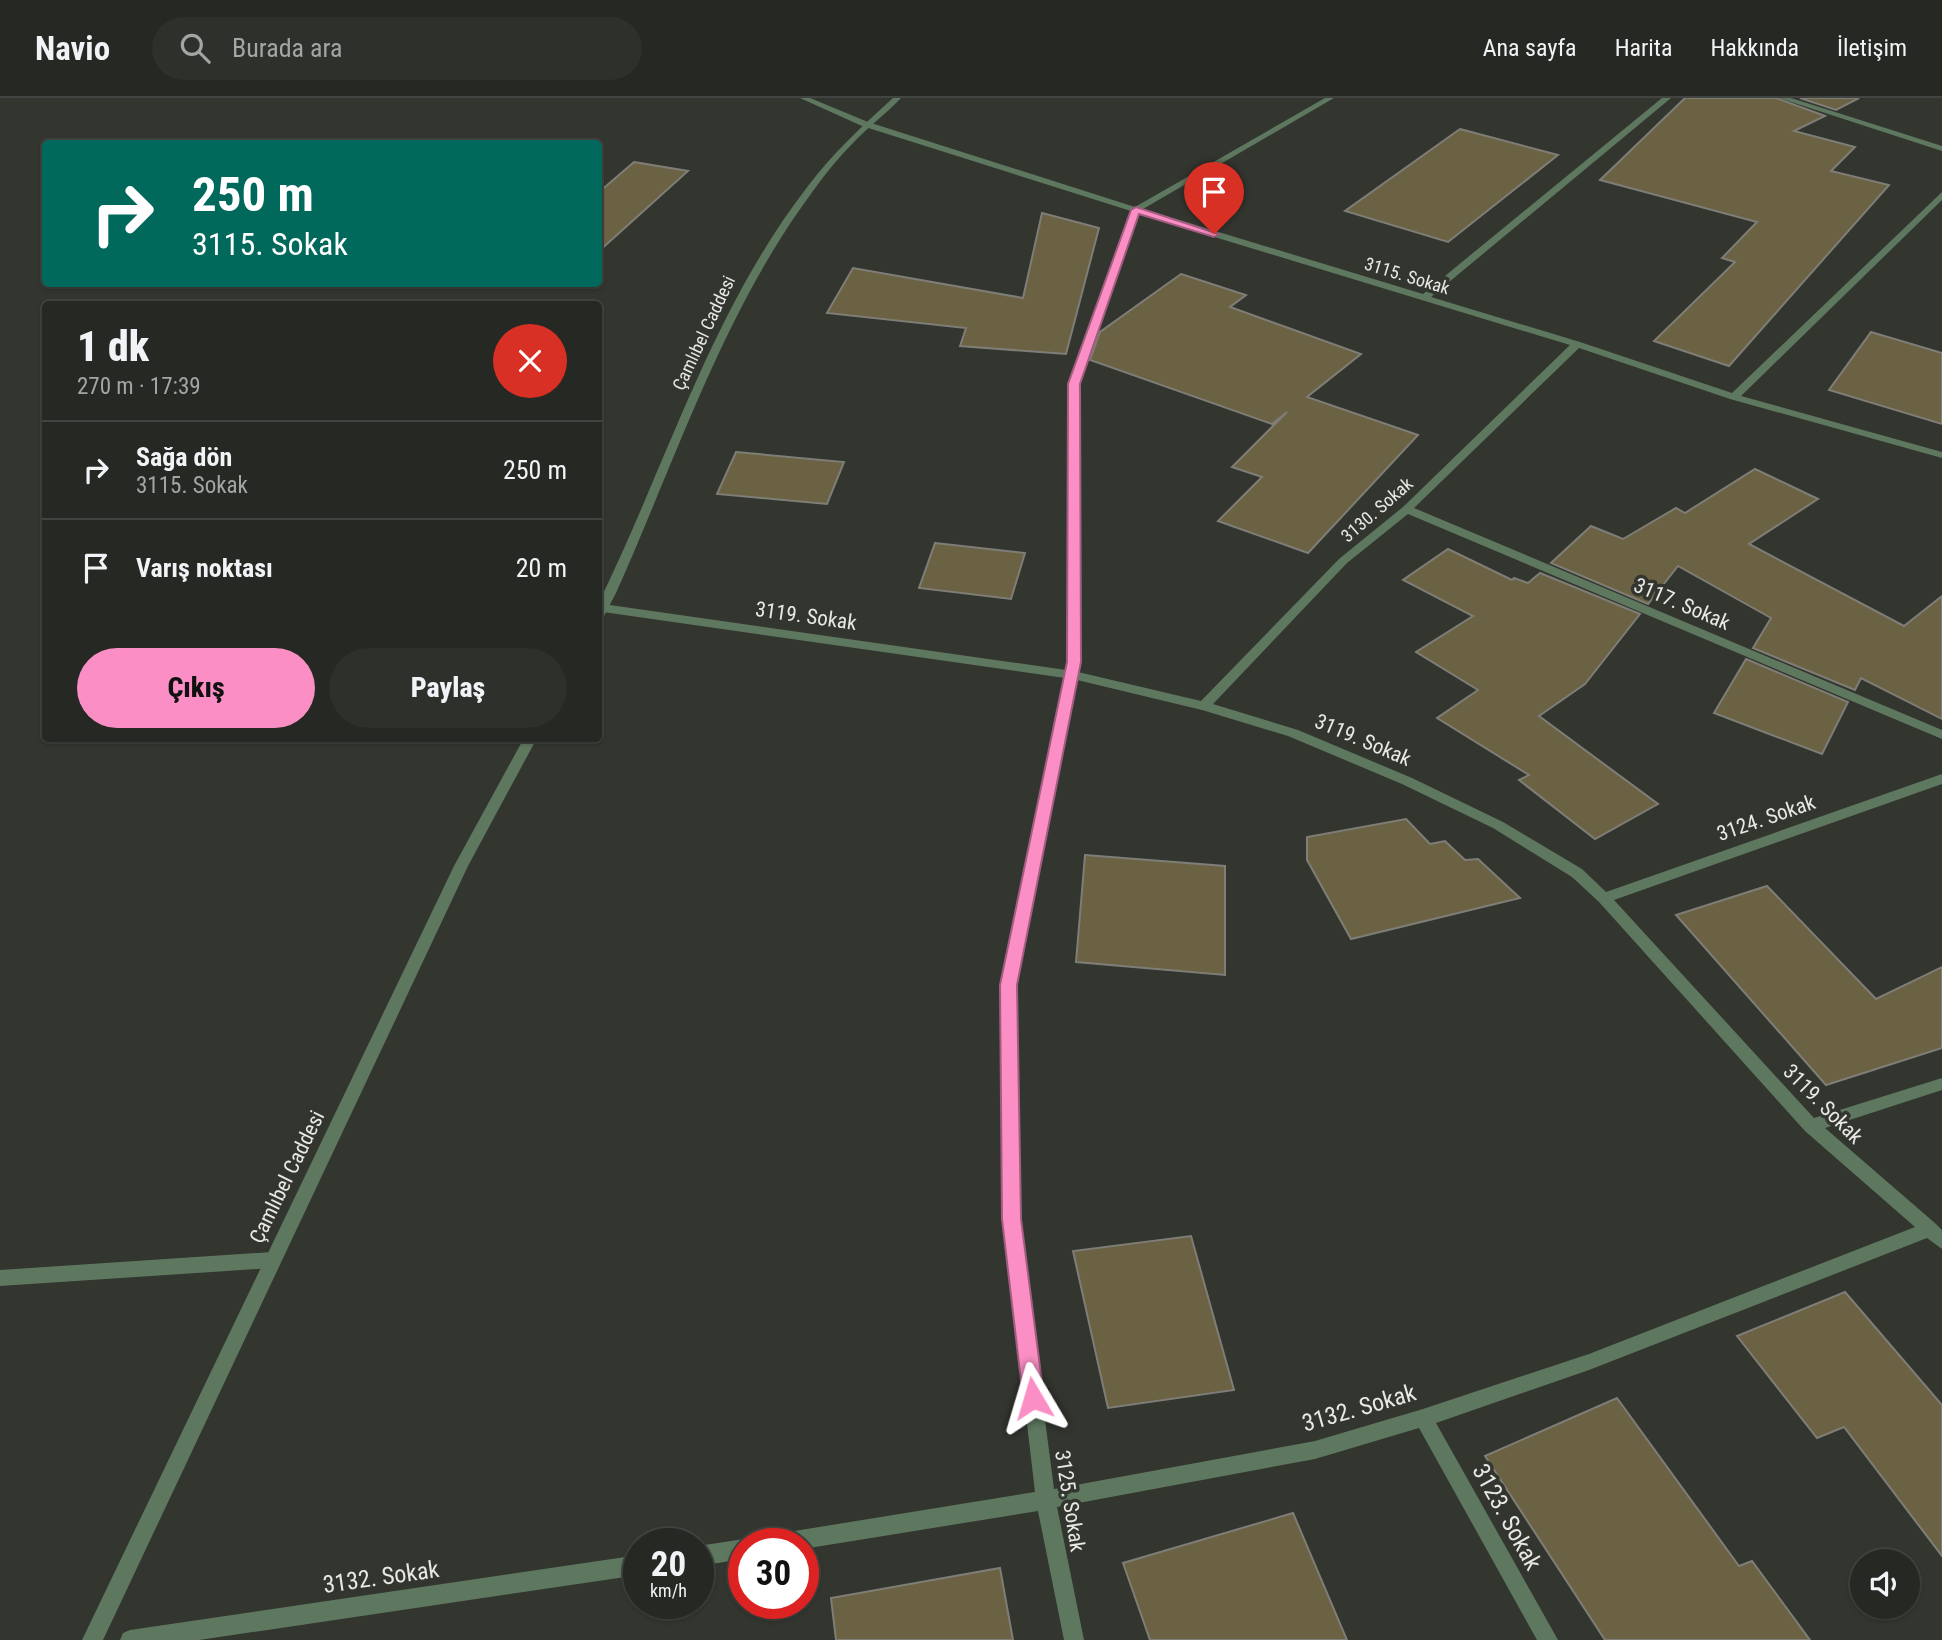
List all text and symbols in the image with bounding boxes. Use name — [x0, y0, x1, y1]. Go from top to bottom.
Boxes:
search box — [152, 17, 642, 80]
text: Navio — [35, 29, 110, 68]
icon: search — [176, 29, 214, 67]
text: Burada ara — [232, 33, 342, 63]
text: Ana sayfa — [1483, 34, 1577, 62]
text: Harita — [1615, 34, 1672, 62]
text: Hakkında — [1710, 34, 1799, 62]
text: İletişim — [1837, 34, 1907, 62]
pin — [1184, 162, 1244, 234]
text: 250 m — [192, 166, 314, 223]
icon: right — [77, 168, 168, 259]
icon: arrive — [1195, 173, 1233, 211]
text: 3115. Sokak — [192, 225, 348, 263]
street label: 3115. Sokak — [1362, 253, 1452, 298]
street label: Çamlıbel Caddesi — [668, 272, 739, 393]
text: 1 dk — [77, 322, 149, 371]
button: close — [493, 324, 567, 398]
text: 270 m · 17:39 — [77, 373, 201, 400]
text: Sağa dön — [136, 442, 232, 472]
icon: right — [77, 451, 115, 489]
text: 250 m — [503, 455, 567, 485]
text: 3115. Sokak — [136, 472, 248, 499]
street label: 3130. Sokak — [1337, 473, 1417, 546]
icon: arrive — [77, 549, 115, 587]
text: Varış noktası — [136, 553, 273, 583]
text: 20 m — [516, 553, 567, 583]
street label: 3117. Sokak — [1630, 573, 1734, 635]
street label: 3119. Sokak — [754, 597, 859, 635]
button: Çıkış — [77, 648, 315, 728]
button: Paylaş — [329, 648, 567, 728]
street label: 3119. Sokak — [1311, 709, 1415, 771]
street label: 3124. Sokak — [1714, 790, 1819, 846]
street label: 3119. Sokak — [1778, 1059, 1868, 1149]
street label: Çamlıbel Caddesi — [245, 1107, 329, 1247]
position arrow — [996, 1361, 1070, 1435]
street label: 3132. Sokak — [1299, 1378, 1419, 1438]
street label: 3125. Sokak — [1050, 1449, 1090, 1554]
street label: 3123. Sokak — [1466, 1459, 1548, 1575]
speed limit sign: 30 — [728, 1528, 819, 1619]
text: 20 — [651, 1544, 686, 1585]
map controls — [1850, 1549, 1920, 1619]
button: sound — [1850, 1549, 1920, 1619]
street label: 3132. Sokak — [321, 1555, 441, 1599]
text: km/h — [650, 1580, 687, 1601]

